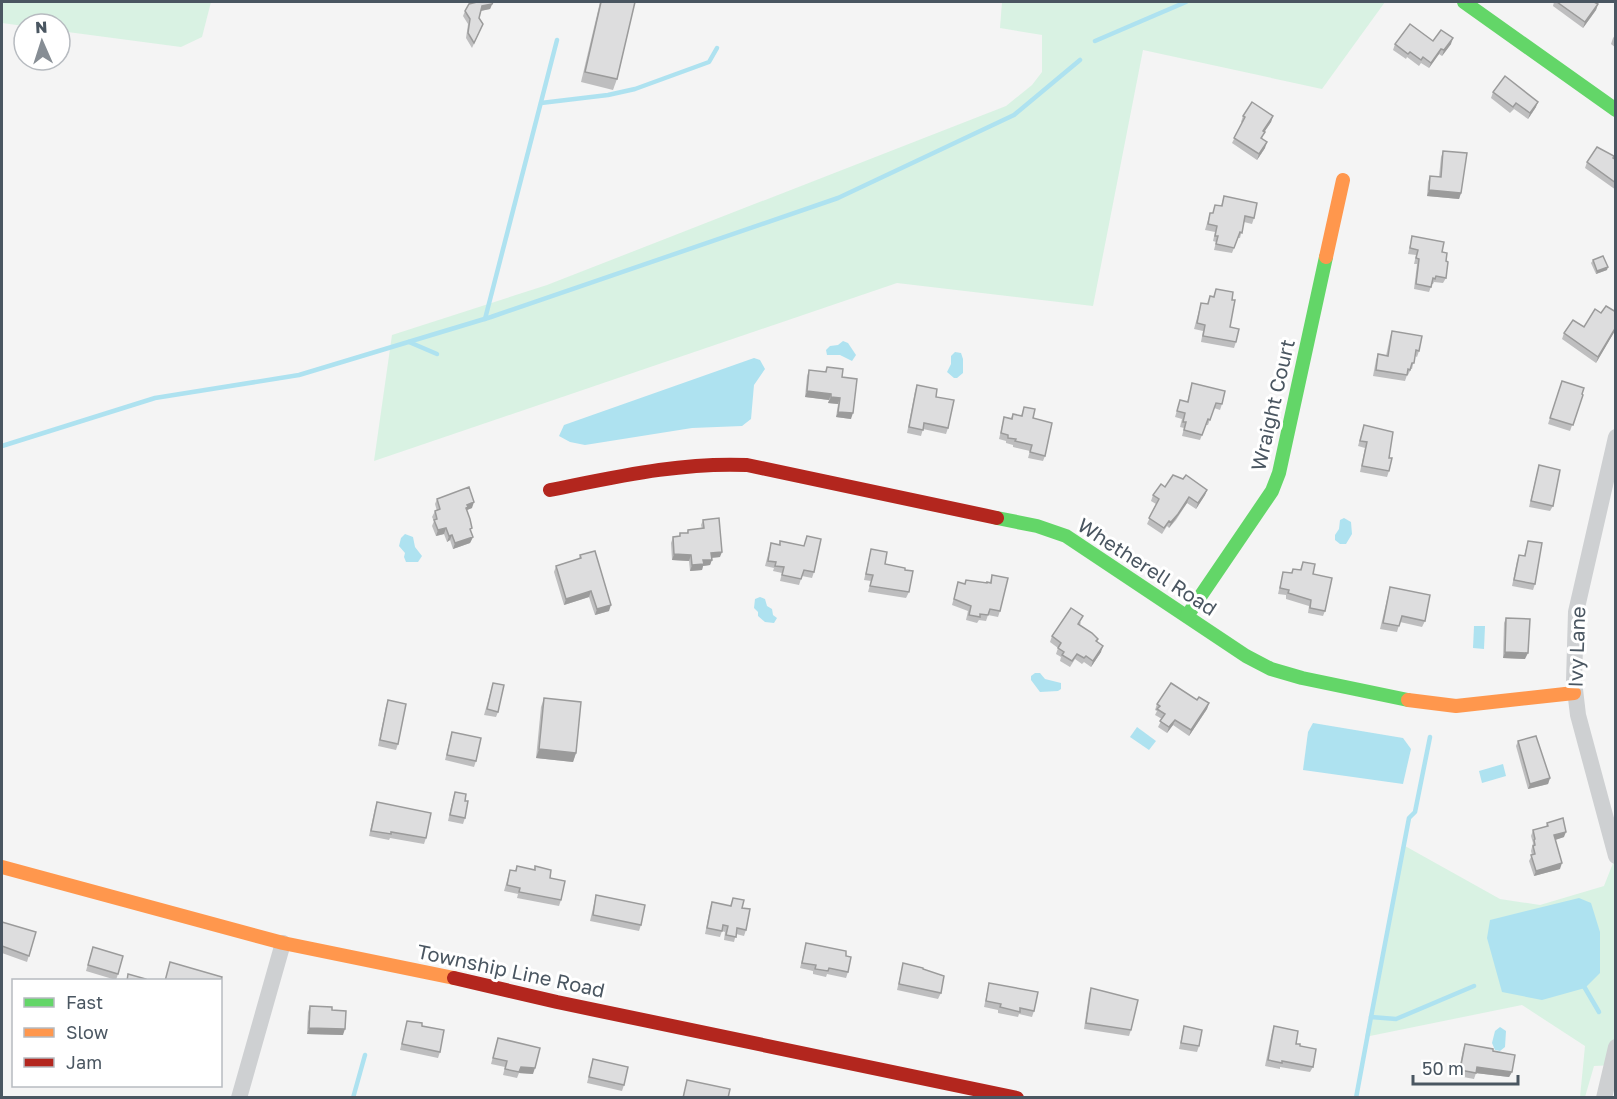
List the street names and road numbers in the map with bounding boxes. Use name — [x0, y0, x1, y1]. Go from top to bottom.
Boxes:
street label: Wraight Court — [1245, 337, 1299, 473]
street label: Whetherell Road — [1073, 512, 1222, 620]
street label: Ivy Lane — [1563, 606, 1589, 688]
street label: Township Line Road — [415, 938, 607, 1002]

